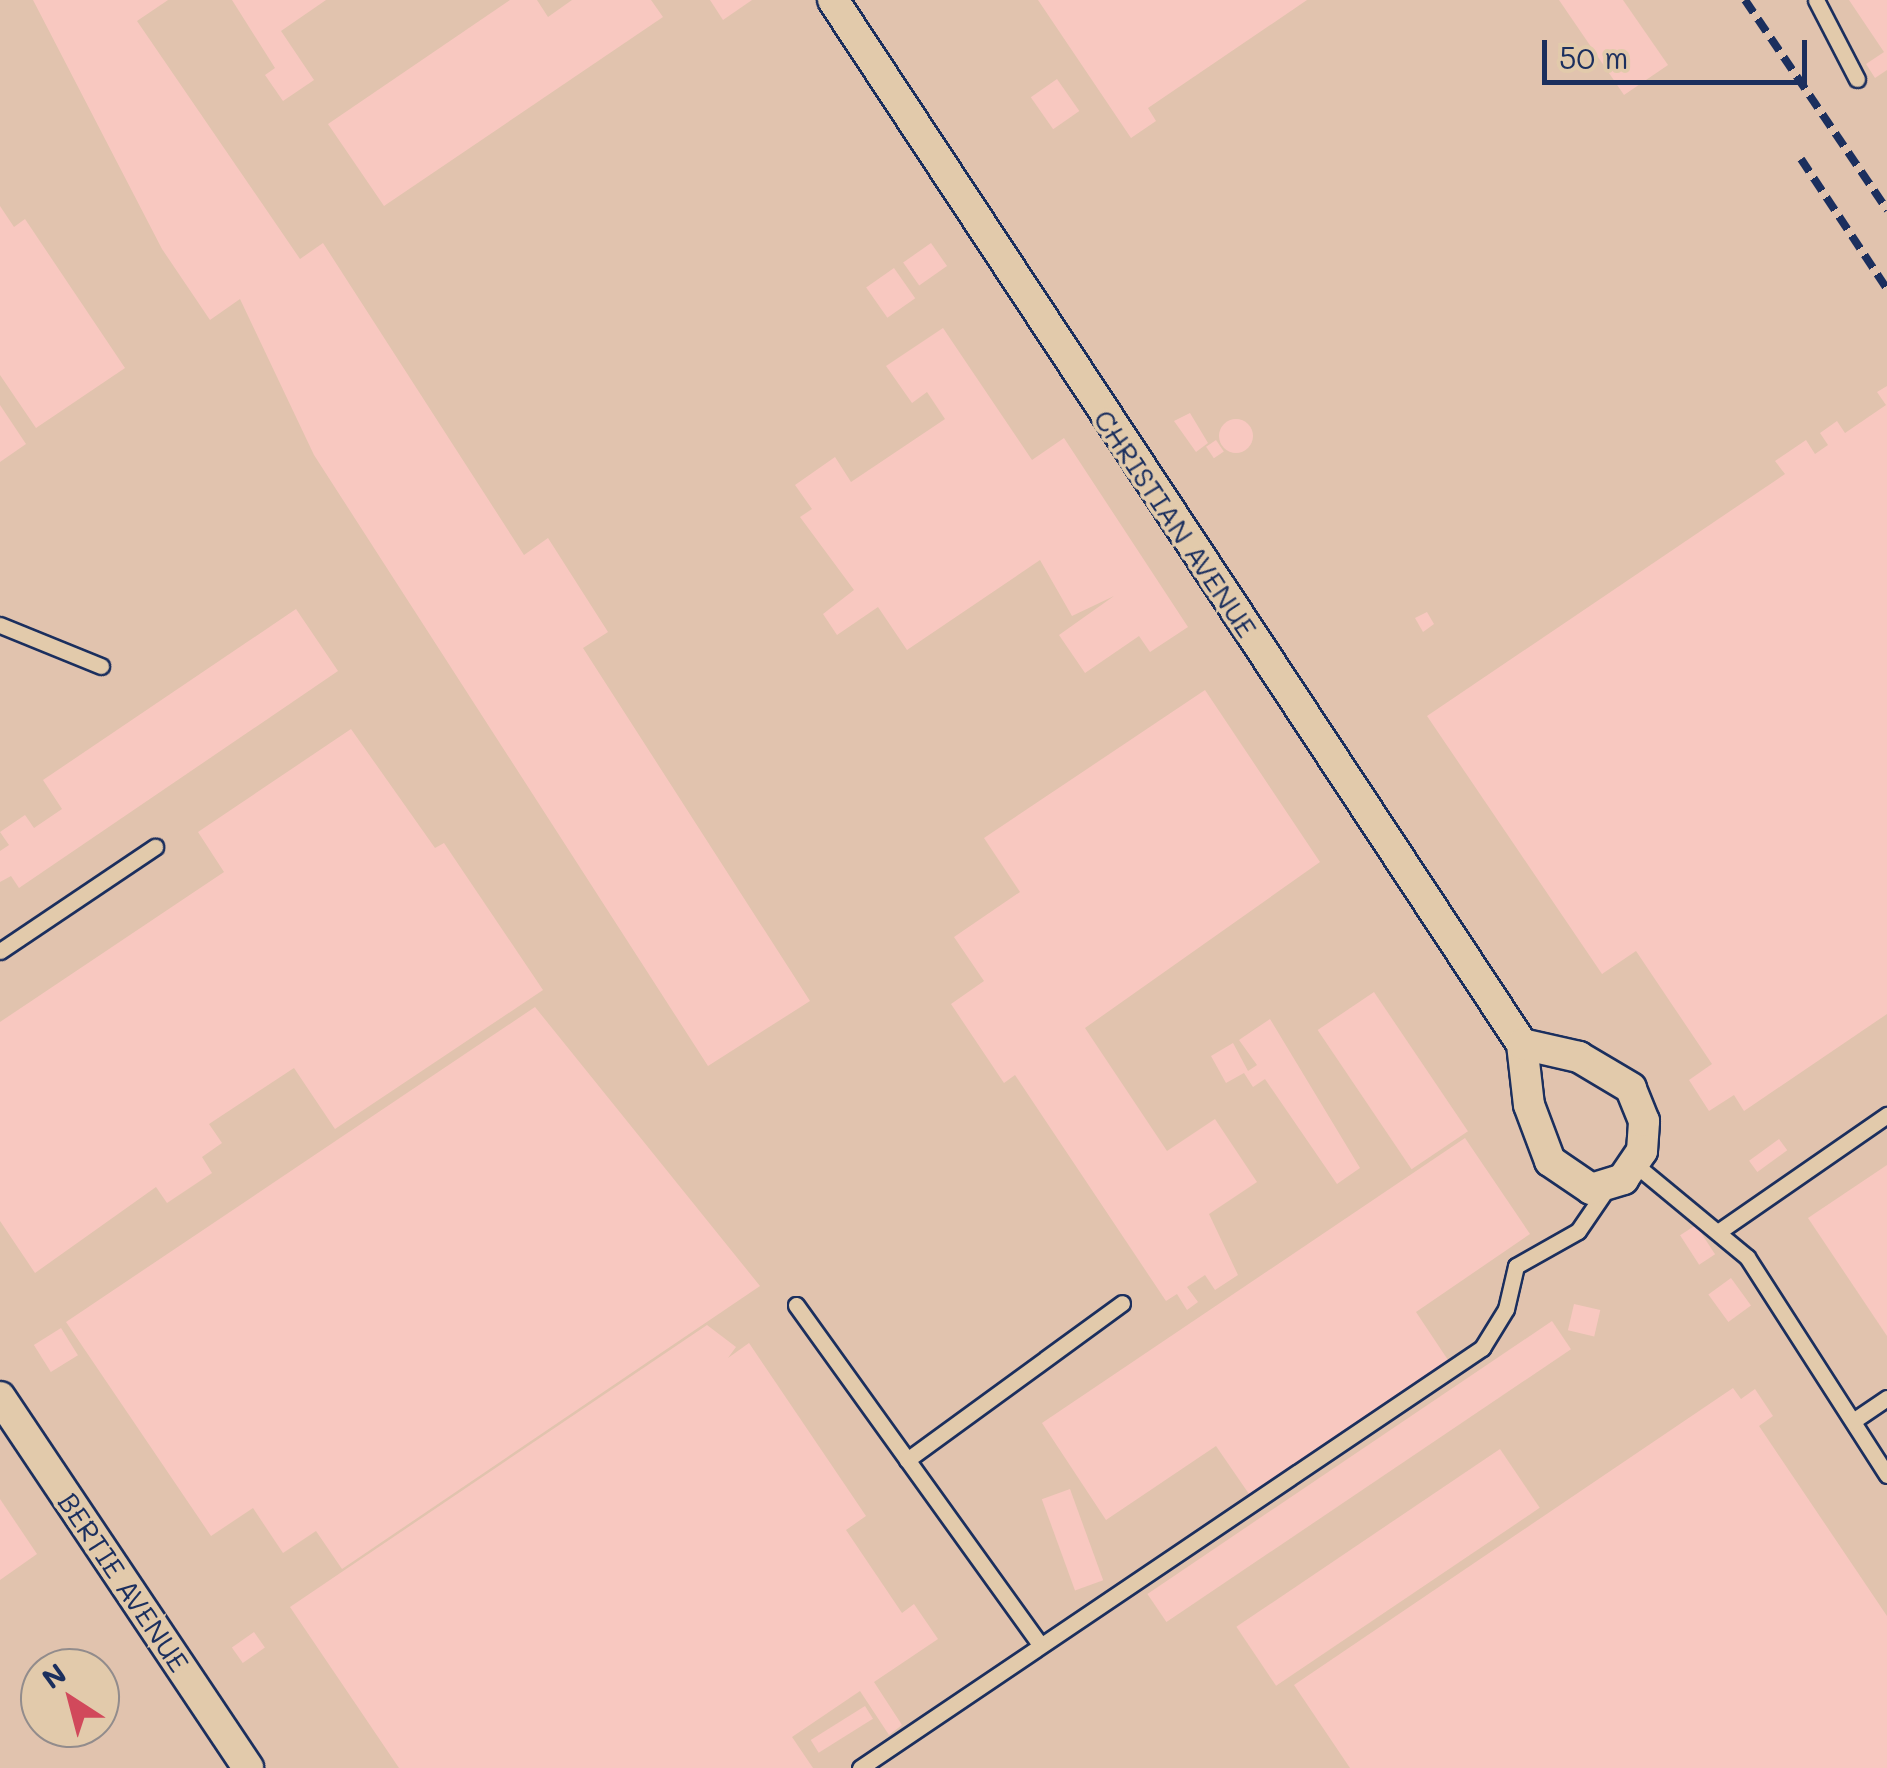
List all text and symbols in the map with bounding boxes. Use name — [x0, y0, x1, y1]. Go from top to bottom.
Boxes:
scale bar — [1547, 20, 1812, 82]
text: 50 m — [1559, 37, 1629, 77]
street label: CHRISTIAN AVENUE — [1087, 403, 1265, 643]
street label: BERTIE AVENUE — [52, 1486, 196, 1678]
north arrow — [20, 1648, 120, 1748]

